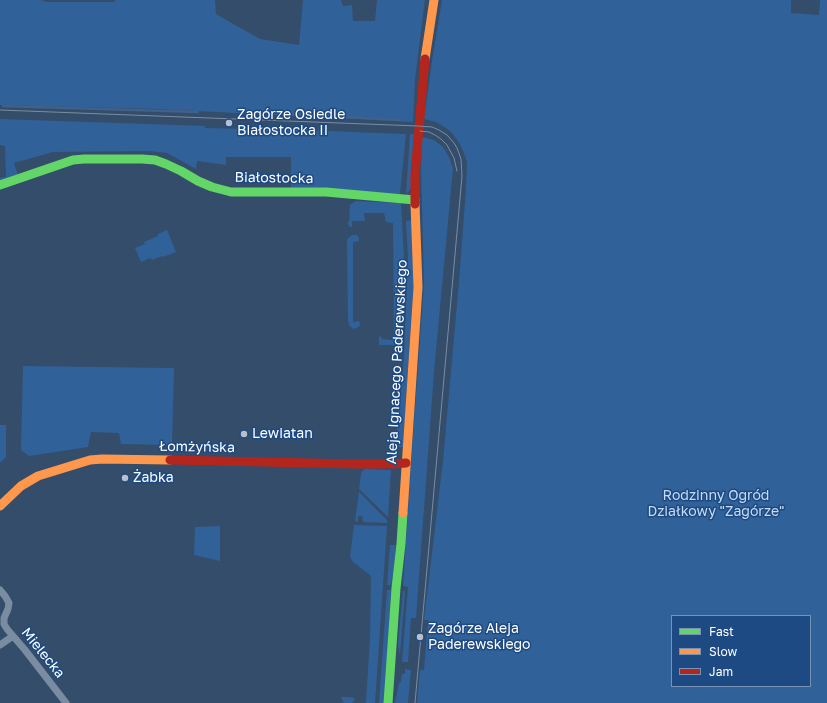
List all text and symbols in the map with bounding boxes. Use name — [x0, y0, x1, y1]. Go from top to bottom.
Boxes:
place label: Zagórze Osiedle Białostocka II — [237, 107, 345, 140]
marker: Zagórze Osiedle Białostocka II — [224, 118, 234, 128]
street label: Białostocka — [234, 169, 314, 187]
street label: Aleja Ignacego Paderewskiego — [383, 259, 411, 465]
place label: Lewiatan — [252, 426, 313, 442]
marker: Lewiatan — [239, 429, 249, 439]
street label: Łomżyńska — [159, 438, 235, 456]
place label: Żabka — [133, 470, 174, 486]
marker: Żabka — [120, 473, 130, 483]
park label: Rodzinny Ogród Działkowy "Zagórze" — [647, 488, 785, 520]
legend — [671, 615, 811, 687]
place label: Zagórze Aleja Paderewskiego — [428, 621, 531, 654]
text: Fast — [709, 624, 734, 639]
street label: Mielecka — [18, 625, 68, 681]
marker: Zagórze Aleja Paderewskiego — [415, 632, 425, 642]
text: Slow — [709, 644, 737, 659]
text: Jam — [709, 664, 733, 679]

